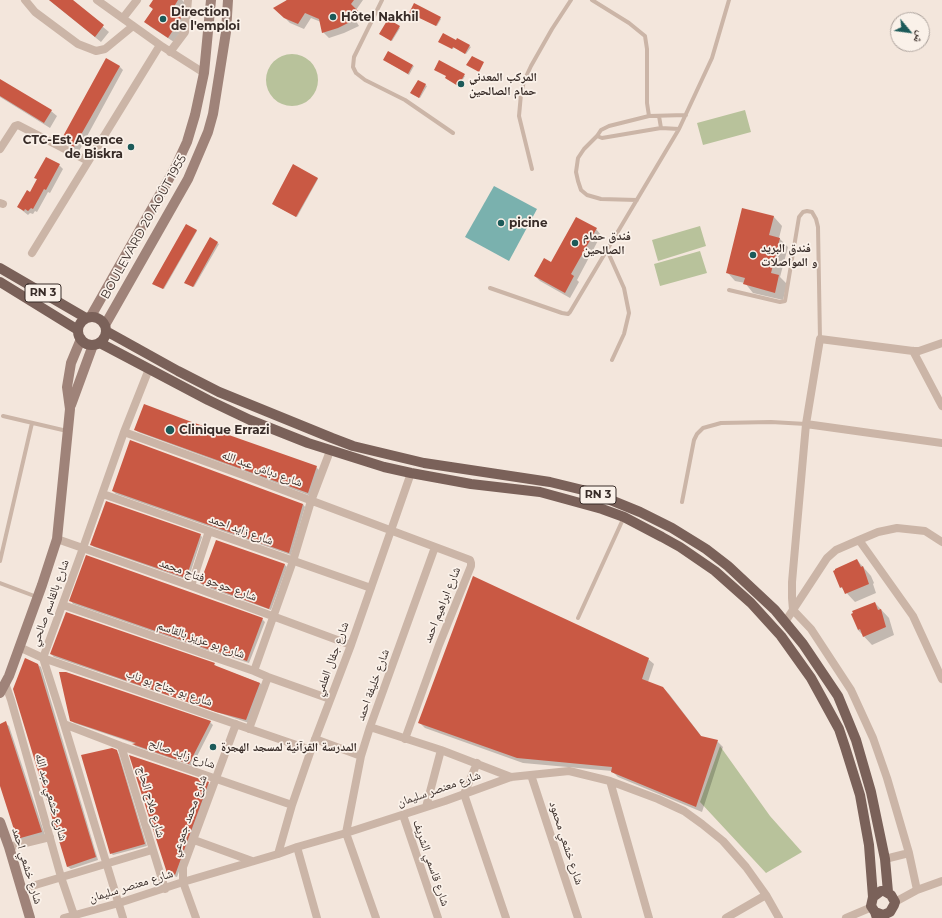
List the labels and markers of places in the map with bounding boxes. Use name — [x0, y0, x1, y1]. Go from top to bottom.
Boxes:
place label: Direction de l'emploi — [171, 5, 240, 33]
place label: Hôtel Nakhil — [341, 10, 419, 24]
marker: Hôtel Nakhil — [328, 12, 338, 22]
marker: Direction de l'emploi — [158, 14, 168, 24]
place label: المركب المعدني حمام الصالحين — [469, 70, 537, 98]
marker: المركب المعدني حمام الصالحين — [456, 79, 466, 89]
place label: CTC-Est Agence de Biskra — [23, 133, 123, 161]
marker: CTC-Est Agence de Biskra — [126, 142, 136, 152]
place label: picine — [509, 216, 547, 230]
marker: picine — [496, 218, 506, 228]
place label: فندق حمام الصالحين — [583, 229, 631, 257]
marker: فندق حمام الصالحين — [570, 238, 580, 248]
place label: فندق البريد و المواصلات — [761, 241, 817, 269]
marker: فندق البريد و المواصلات — [748, 250, 758, 260]
place label: Clinique Errazi — [179, 423, 270, 437]
marker: Clinique Errazi — [164, 424, 176, 436]
place label: المدرسة القرآنية لمسجد الهجرة — [221, 740, 357, 754]
marker: المدرسة القرآنية لمسجد الهجرة — [208, 742, 218, 752]

